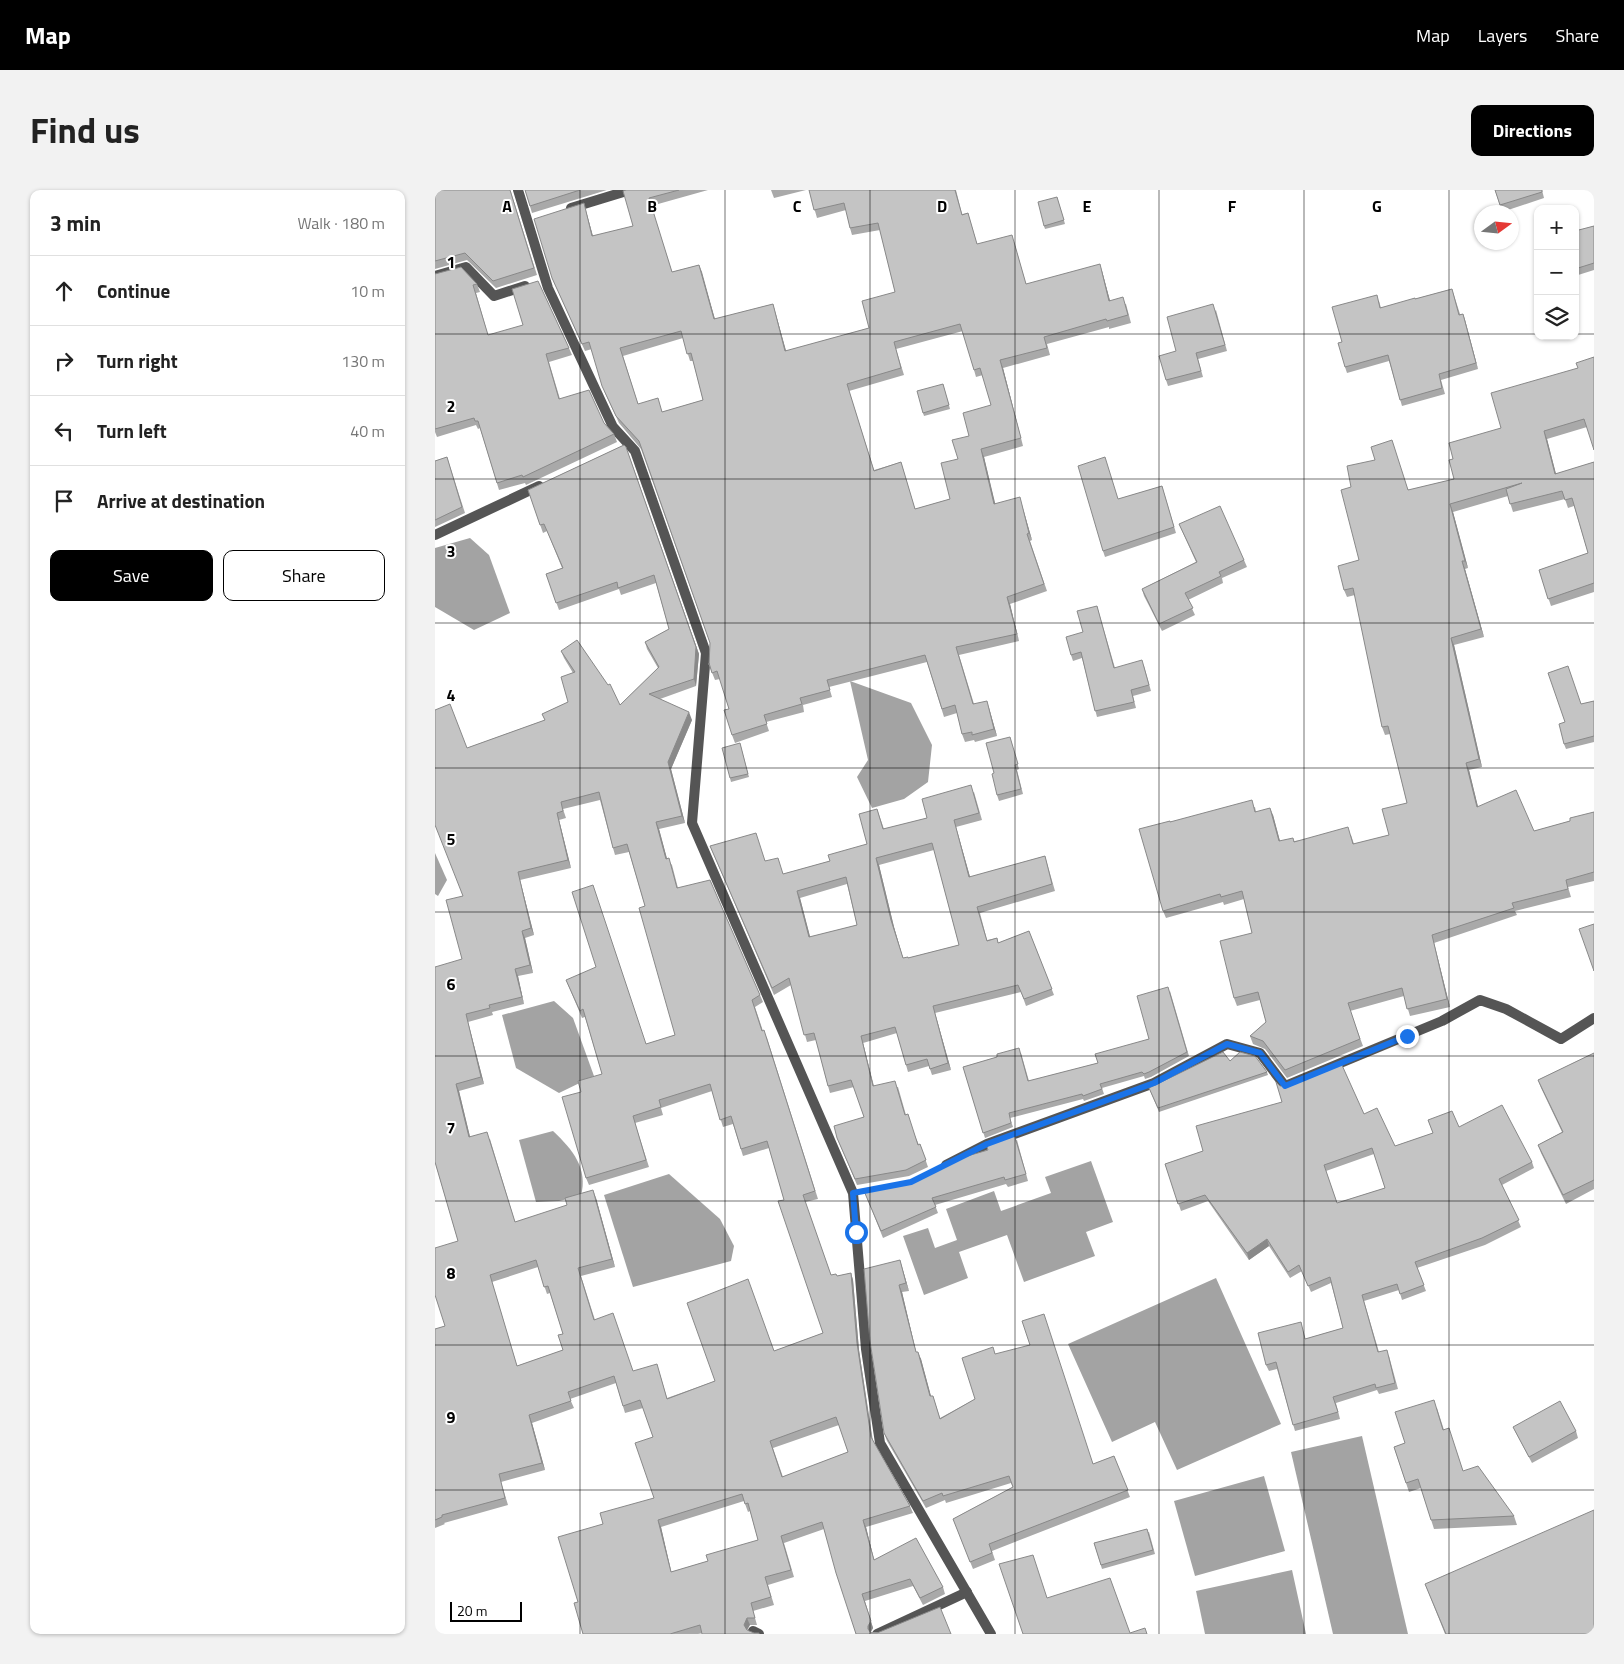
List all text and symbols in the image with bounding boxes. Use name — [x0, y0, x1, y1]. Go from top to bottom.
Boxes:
text: Map — [25, 17, 71, 53]
text: Map — [1416, 22, 1450, 49]
text: Layers — [1478, 22, 1527, 49]
text: Share — [1555, 22, 1599, 49]
text: Find us — [30, 103, 140, 157]
button: Directions — [1471, 105, 1594, 156]
text: A — [502, 194, 512, 218]
text: B — [647, 194, 657, 218]
text: C — [793, 194, 802, 218]
text: D — [937, 194, 947, 218]
text: E — [1083, 194, 1092, 218]
text: F — [1228, 194, 1237, 218]
text: G — [1372, 194, 1382, 218]
north arrow — [1474, 205, 1519, 250]
map controls — [1534, 205, 1579, 340]
button: + — [1534, 205, 1579, 250]
text: 3 min — [50, 207, 101, 239]
text: Walk · 180 m — [297, 211, 385, 235]
text: 1 — [447, 250, 455, 274]
button: − — [1534, 250, 1579, 295]
text: Continue — [97, 276, 170, 305]
icon: ahead — [50, 277, 78, 305]
text: 10 m — [350, 279, 385, 303]
button: layers — [1534, 295, 1579, 340]
text: Turn right — [97, 346, 178, 375]
icon: right — [50, 347, 78, 375]
text: 130 m — [341, 349, 385, 373]
text: 2 — [447, 394, 455, 418]
text: Turn left — [97, 416, 167, 445]
icon: left — [50, 417, 78, 445]
text: 40 m — [350, 419, 385, 443]
text: Arrive at destination — [97, 486, 265, 515]
icon: arrive — [50, 487, 78, 515]
text: 3 — [447, 539, 455, 563]
button: Save — [50, 550, 213, 601]
button: Share — [223, 550, 385, 601]
text: 4 — [447, 683, 456, 707]
text: 5 — [447, 827, 456, 851]
text: 6 — [447, 972, 456, 996]
route end — [1396, 1025, 1419, 1048]
text: 7 — [447, 1116, 455, 1140]
route start — [845, 1221, 868, 1244]
text: 8 — [447, 1261, 456, 1285]
text: 9 — [447, 1405, 456, 1429]
scale bar — [450, 1599, 523, 1622]
text: 20 m — [457, 1600, 487, 1621]

